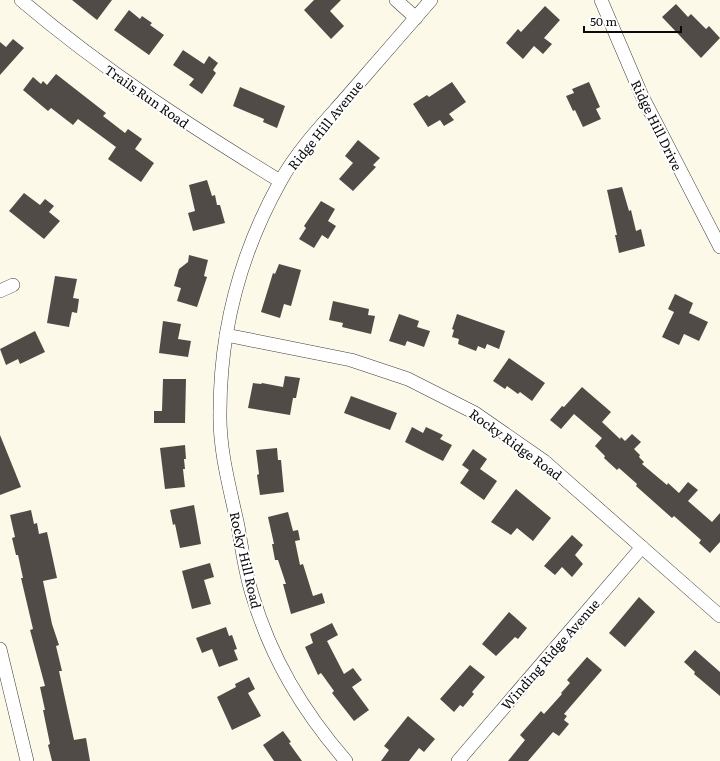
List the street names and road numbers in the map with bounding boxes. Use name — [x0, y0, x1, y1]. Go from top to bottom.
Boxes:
street label: Trails Run Road — [101, 60, 193, 132]
street label: Ridge Hill Avenue — [283, 76, 367, 174]
street label: Ridge Hill Drive — [627, 76, 687, 174]
street label: Rocky Ridge Road — [466, 404, 566, 484]
street label: Rocky Hill Road — [226, 510, 266, 610]
street label: Winding Ridge Avenue — [497, 594, 604, 714]

